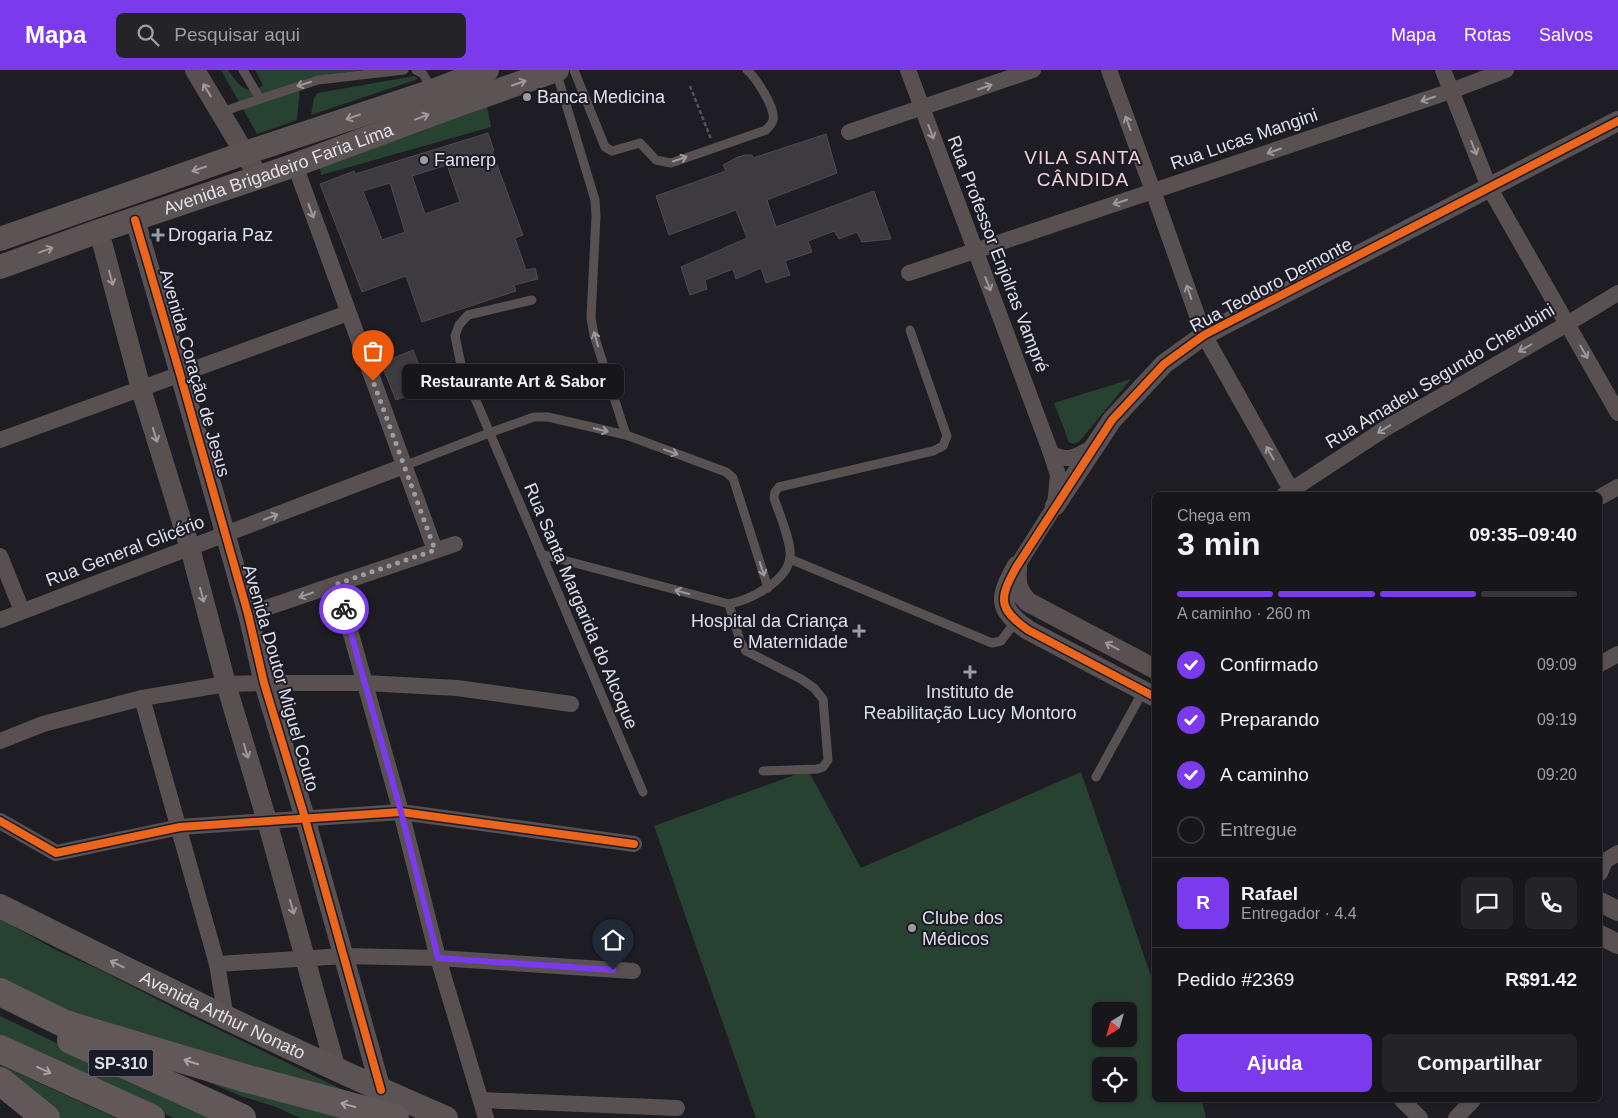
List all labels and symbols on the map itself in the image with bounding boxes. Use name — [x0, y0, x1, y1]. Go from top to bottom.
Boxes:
one-way arrow — [511, 78, 527, 87]
one-way arrow — [296, 80, 312, 90]
one-way arrow — [976, 82, 992, 91]
one-way arrow — [202, 83, 212, 97]
place label: Banca Medicina — [537, 87, 666, 107]
marker: Banca Medicina — [521, 91, 533, 103]
one-way arrow — [1420, 95, 1436, 104]
street label: Rua Lucas Mangini — [1168, 104, 1320, 174]
one-way arrow — [415, 112, 430, 121]
one-way arrow — [346, 113, 362, 122]
one-way arrow — [1123, 116, 1132, 131]
street label: Avenida Brigadeiro Faria Lima — [161, 119, 397, 219]
one-way arrow — [927, 124, 936, 139]
street label: Rua Professor Enjolras Vampré — [944, 133, 1052, 375]
one-way arrow — [1469, 140, 1479, 155]
one-way arrow — [1266, 146, 1282, 156]
district label: VILA SANTA CÂNDIDA — [1024, 147, 1142, 190]
place label: Famerp — [434, 150, 496, 170]
marker: Famerp — [418, 154, 430, 166]
one-way arrow — [672, 154, 688, 163]
one-way arrow — [192, 165, 208, 174]
one-way arrow — [1112, 198, 1128, 207]
one-way arrow — [307, 203, 316, 219]
place label: Drogaria Paz — [168, 225, 273, 245]
marker: Drogaria Paz — [152, 229, 164, 241]
street label: Rua Teodoro Demonte — [1186, 234, 1356, 336]
one-way arrow — [38, 245, 53, 254]
street label: Avenida Coração de Jesus — [156, 267, 234, 479]
one-way arrow — [107, 270, 117, 286]
one-way arrow — [984, 276, 993, 291]
one-way arrow — [1184, 285, 1193, 301]
street label: Rua Amadeu Segundo Cherubini — [1322, 300, 1558, 452]
pin — [352, 330, 394, 381]
one-way arrow — [590, 331, 600, 347]
one-way arrow — [1518, 344, 1533, 354]
one-way arrow — [1579, 345, 1589, 359]
callout: Restaurante Art & Sabor — [403, 364, 626, 398]
one-way arrow — [1378, 425, 1392, 435]
one-way arrow — [151, 426, 161, 442]
one-way arrow — [592, 426, 608, 435]
one-way arrow — [1265, 445, 1275, 460]
one-way arrow — [663, 448, 678, 457]
street label: Rua Santa Margarida do Alcoque — [520, 480, 642, 732]
street label: Rua General Glicério — [43, 512, 207, 590]
one-way arrow — [262, 512, 278, 521]
one-way arrow — [758, 561, 767, 576]
street label: Avenida Doutor Miguel Couto — [239, 562, 323, 794]
courier — [319, 584, 369, 634]
one-way arrow — [198, 586, 207, 602]
one-way arrow — [675, 586, 691, 596]
one-way arrow — [298, 590, 314, 600]
place label: Hospital da Criança e Maternidade — [691, 611, 849, 652]
marker: Hospital da Criança e Maternidade — [852, 624, 866, 638]
one-way arrow — [1105, 641, 1120, 650]
marker: Instituto de Reabilitação Lucy Montoro — [963, 665, 977, 679]
place label: Instituto de Reabilitação Lucy Montoro — [863, 682, 1077, 723]
one-way arrow — [242, 743, 252, 759]
one-way arrow — [287, 899, 297, 915]
place label: Clube dos Médicos — [922, 908, 1003, 949]
pin — [592, 919, 634, 970]
marker: Clube dos Médicos — [906, 922, 918, 934]
one-way arrow — [110, 959, 125, 968]
street label: Avenida Arthur Nonato — [137, 967, 308, 1063]
north arrow — [1092, 1002, 1138, 1048]
road number: SP-310 — [88, 1050, 154, 1076]
one-way arrow — [184, 1056, 200, 1066]
one-way arrow — [36, 1065, 51, 1075]
one-way arrow — [340, 1100, 356, 1110]

